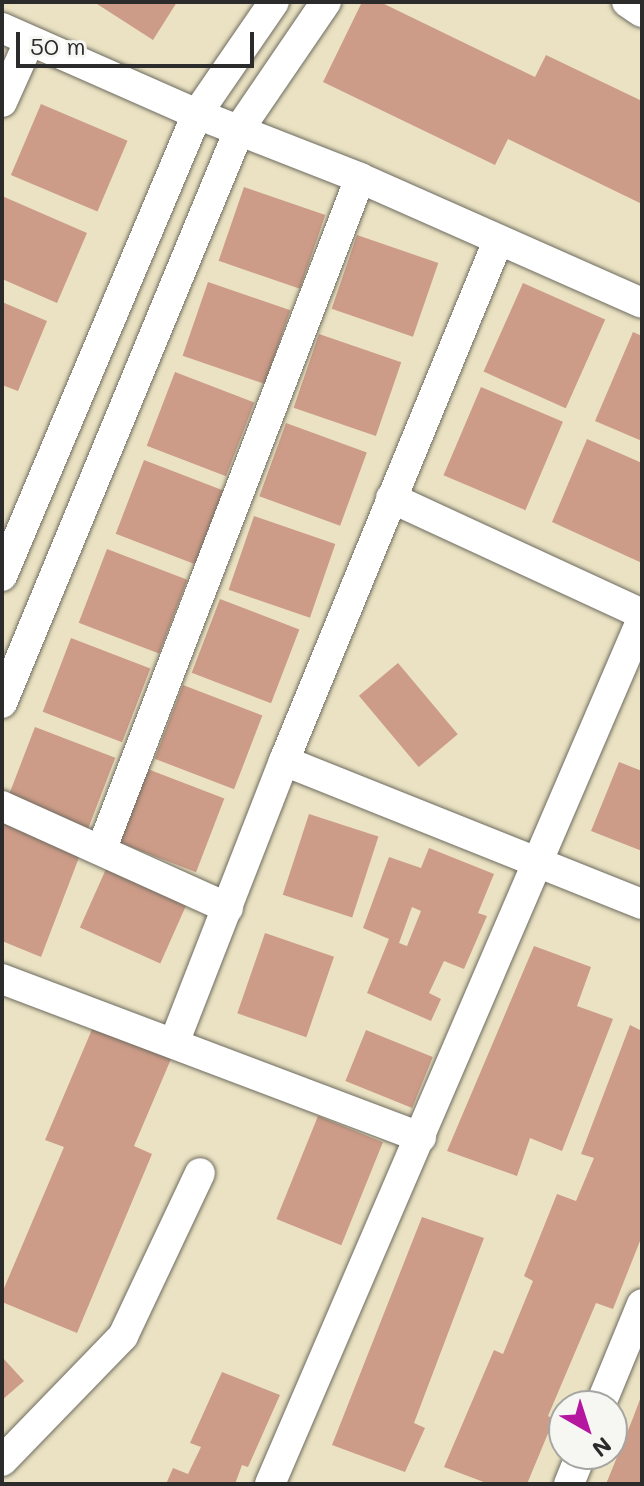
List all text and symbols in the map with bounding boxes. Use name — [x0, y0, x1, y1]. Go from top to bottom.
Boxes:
scale bar — [20, 16, 258, 66]
text: 50 m — [30, 30, 86, 61]
north arrow — [548, 1390, 628, 1470]
text: N — [587, 1431, 618, 1464]

